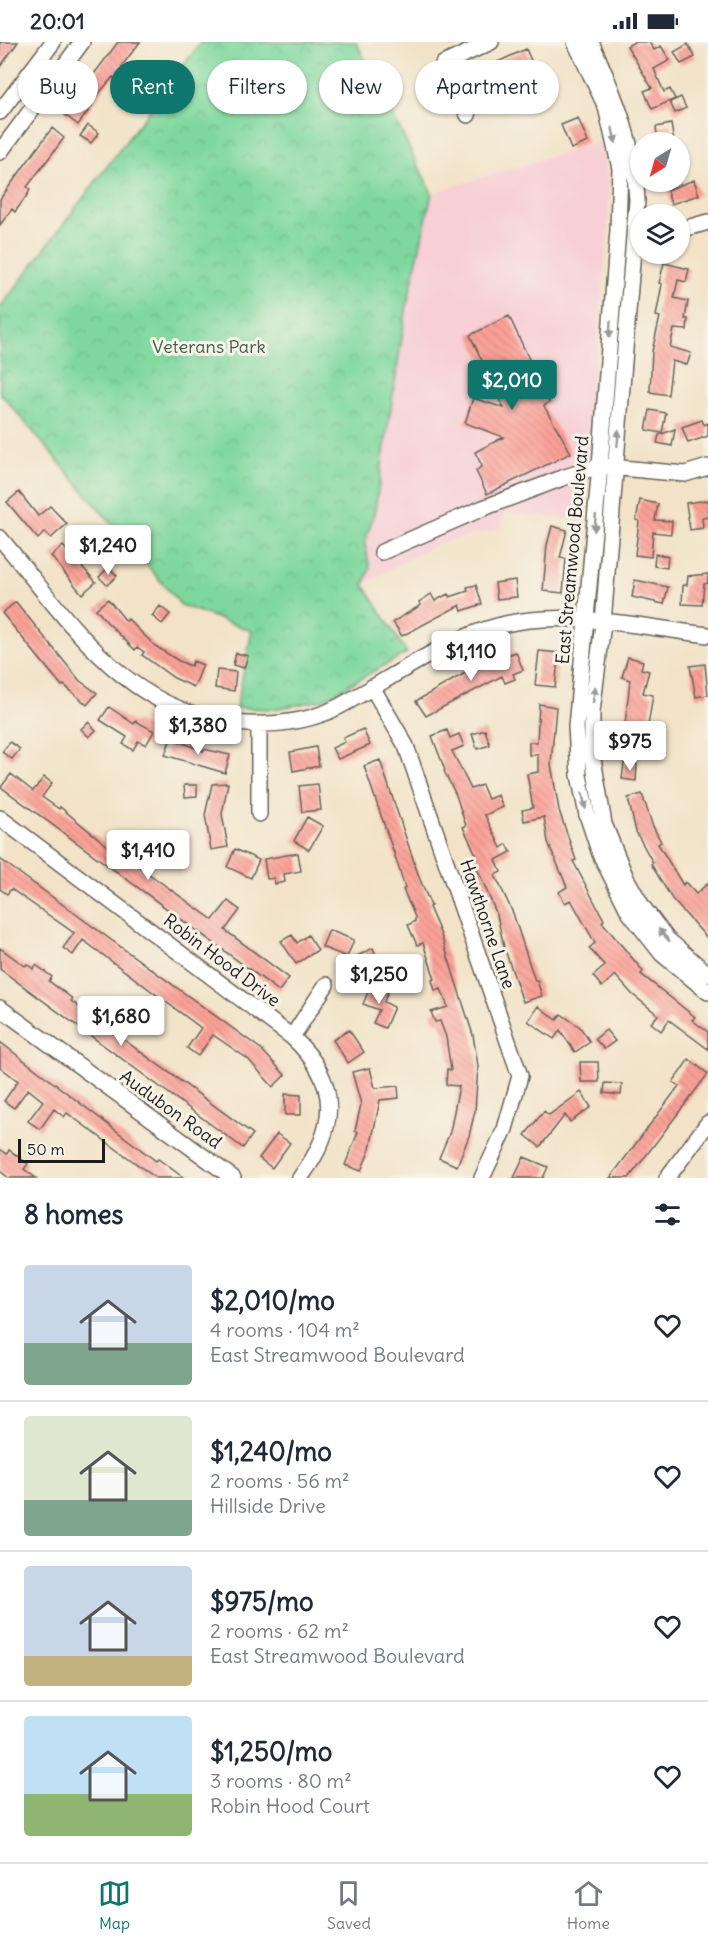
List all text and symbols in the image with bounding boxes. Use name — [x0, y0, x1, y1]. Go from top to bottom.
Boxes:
text: 20:01 — [30, 7, 85, 35]
chip: Buy — [18, 60, 98, 114]
chip: Rent — [110, 60, 195, 114]
chip: Filters — [207, 60, 307, 114]
chip: New — [319, 60, 403, 114]
chip: Apartment — [415, 60, 559, 114]
one-way arrow — [609, 125, 619, 144]
north arrow — [630, 132, 690, 192]
map controls — [630, 132, 690, 264]
button: layers — [630, 204, 690, 264]
one-way arrow — [606, 319, 615, 338]
park label: Veterans Park — [152, 335, 266, 358]
pin: $2,010 — [463, 360, 561, 411]
text: $2,010 — [482, 367, 542, 392]
one-way arrow — [613, 428, 623, 447]
street label: East Streamwood Boulevard — [551, 434, 593, 665]
one-way arrow — [590, 514, 600, 533]
pin: $1,240 — [59, 525, 157, 576]
text: $1,240 — [79, 532, 137, 557]
pin: $1,110 — [422, 631, 520, 682]
text: $1,110 — [445, 638, 497, 663]
one-way arrow — [589, 685, 599, 704]
pin: $1,380 — [149, 705, 247, 756]
text: $1,380 — [169, 712, 227, 737]
pin: $975 — [594, 721, 666, 772]
text: $975 — [608, 728, 652, 753]
one-way arrow — [580, 791, 589, 810]
pin: $1,410 — [99, 830, 197, 881]
text: $1,410 — [121, 837, 175, 862]
street label: Hawthorne Lane — [455, 856, 521, 992]
street label: Robin Hood Drive — [159, 908, 285, 1012]
one-way arrow — [658, 927, 671, 943]
pin: $1,250 — [330, 954, 428, 1005]
text: $1,250 — [350, 961, 408, 986]
pin: $1,680 — [72, 996, 170, 1047]
text: $1,680 — [91, 1003, 151, 1028]
street label: Audubon Road — [116, 1064, 227, 1154]
scale bar — [18, 1136, 105, 1164]
text: 50 m — [27, 1139, 65, 1159]
text: 8 homes — [24, 1198, 123, 1231]
icon: filters — [651, 1198, 684, 1231]
text: $2,010/mo — [210, 1284, 335, 1317]
icon: home — [72, 1289, 144, 1361]
icon: heart — [651, 1309, 684, 1342]
text: 4 rooms · 104 m² — [210, 1317, 360, 1342]
text: East Streamwood Boulevard — [210, 1342, 465, 1367]
text: $1,240/mo — [210, 1435, 332, 1468]
icon: home — [72, 1440, 144, 1512]
icon: heart — [651, 1460, 684, 1493]
text: 2 rooms · 56 m² — [210, 1468, 350, 1493]
text: Hillside Drive — [210, 1493, 326, 1518]
text: $975/mo — [210, 1585, 314, 1618]
icon: home — [72, 1590, 144, 1662]
icon: heart — [651, 1610, 684, 1643]
text: 2 rooms · 62 m² — [210, 1618, 349, 1643]
text: East Streamwood Boulevard — [210, 1643, 465, 1668]
text: $1,250/mo — [210, 1735, 332, 1768]
icon: home — [72, 1740, 144, 1812]
icon: heart — [651, 1760, 684, 1793]
text: 3 rooms · 80 m² — [210, 1768, 352, 1793]
text: Robin Hood Court — [210, 1793, 370, 1818]
tab: Map — [98, 1877, 131, 1933]
tab: Saved — [327, 1877, 371, 1933]
tab: Home — [567, 1877, 610, 1933]

